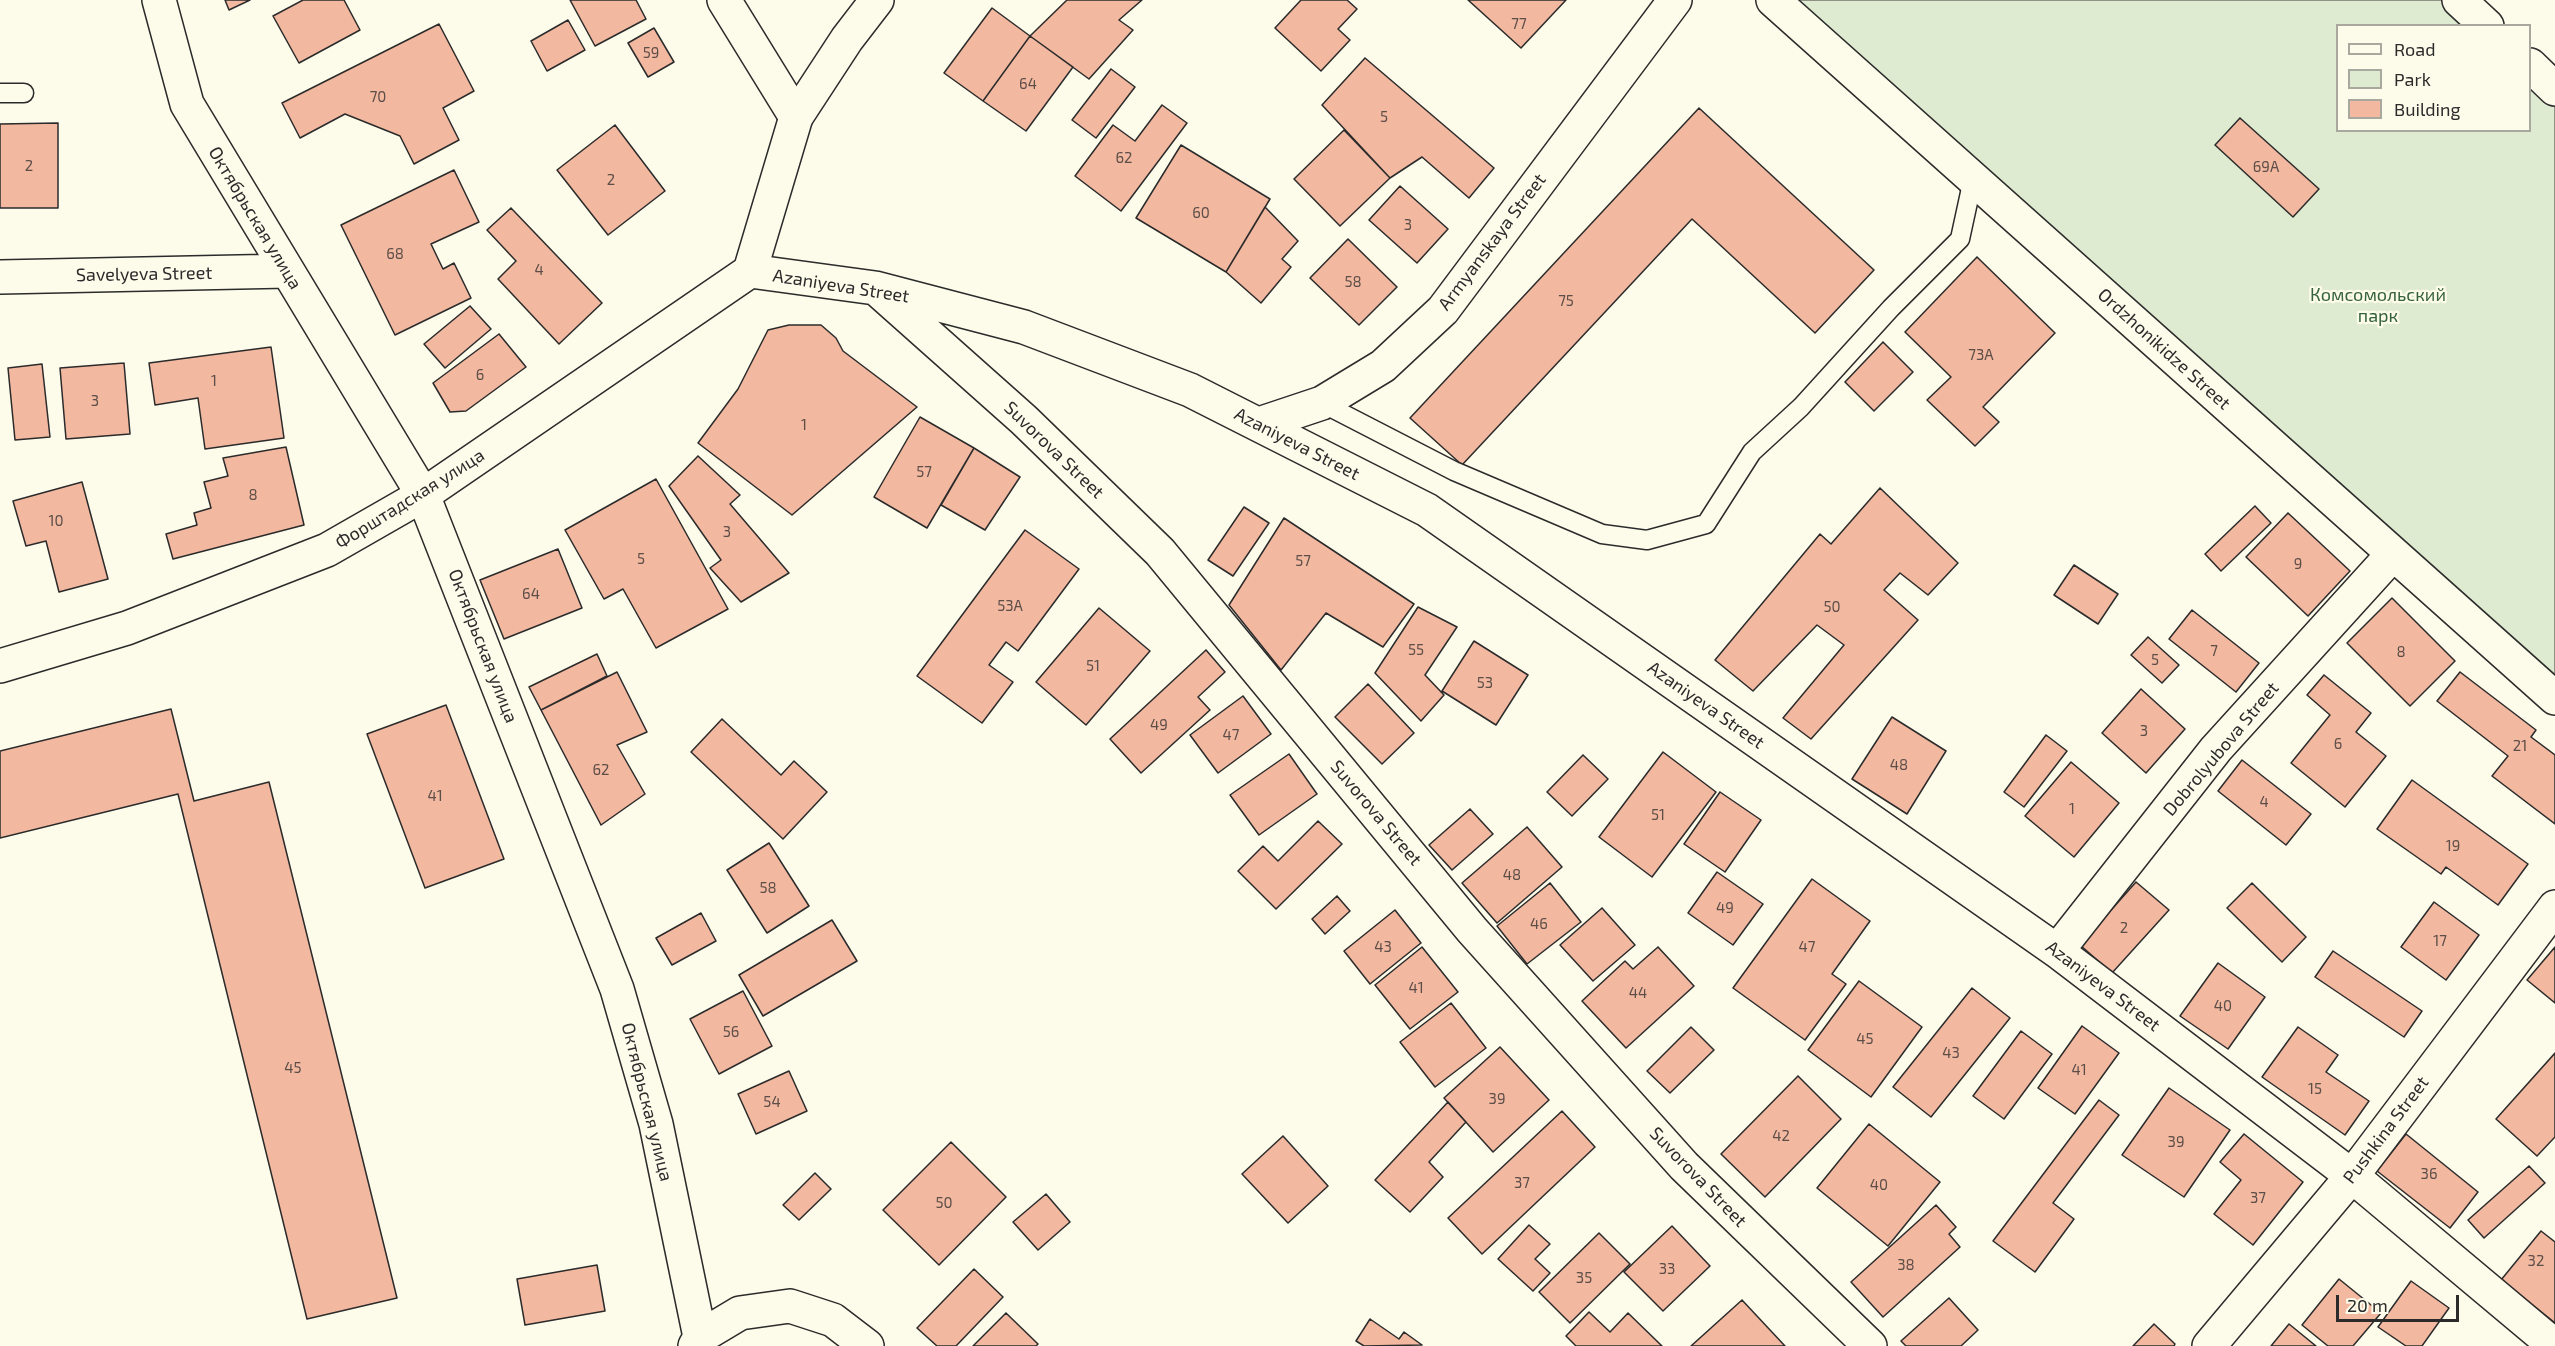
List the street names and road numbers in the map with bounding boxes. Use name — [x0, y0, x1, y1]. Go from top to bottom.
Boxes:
street label: Октябрьская улица — [204, 143, 306, 293]
street label: Armyanskaya Street — [1434, 169, 1550, 315]
street label: Savelyeva Street — [76, 262, 212, 286]
street label: Azaniyeva Street — [771, 265, 911, 307]
street label: Ordzhonikidze Street — [2093, 284, 2235, 414]
street label: Suvorova Street — [1000, 397, 1108, 503]
street label: Azaniyeva Street — [1231, 403, 1363, 485]
street label: Форштадская улица — [331, 444, 489, 554]
street label: Октябрьская улица — [444, 566, 522, 726]
street label: Azaniyeva Street — [1643, 657, 1769, 753]
street label: Dobrolyubova Street — [2159, 678, 2283, 820]
street label: Suvorova Street — [1326, 756, 1426, 870]
street label: Azaniyeva Street — [2042, 936, 2164, 1036]
street label: Октябрьская улица — [617, 1020, 677, 1184]
street label: Pushkina Street — [2339, 1072, 2433, 1188]
street label: Suvorova Street — [1645, 1123, 1751, 1231]

